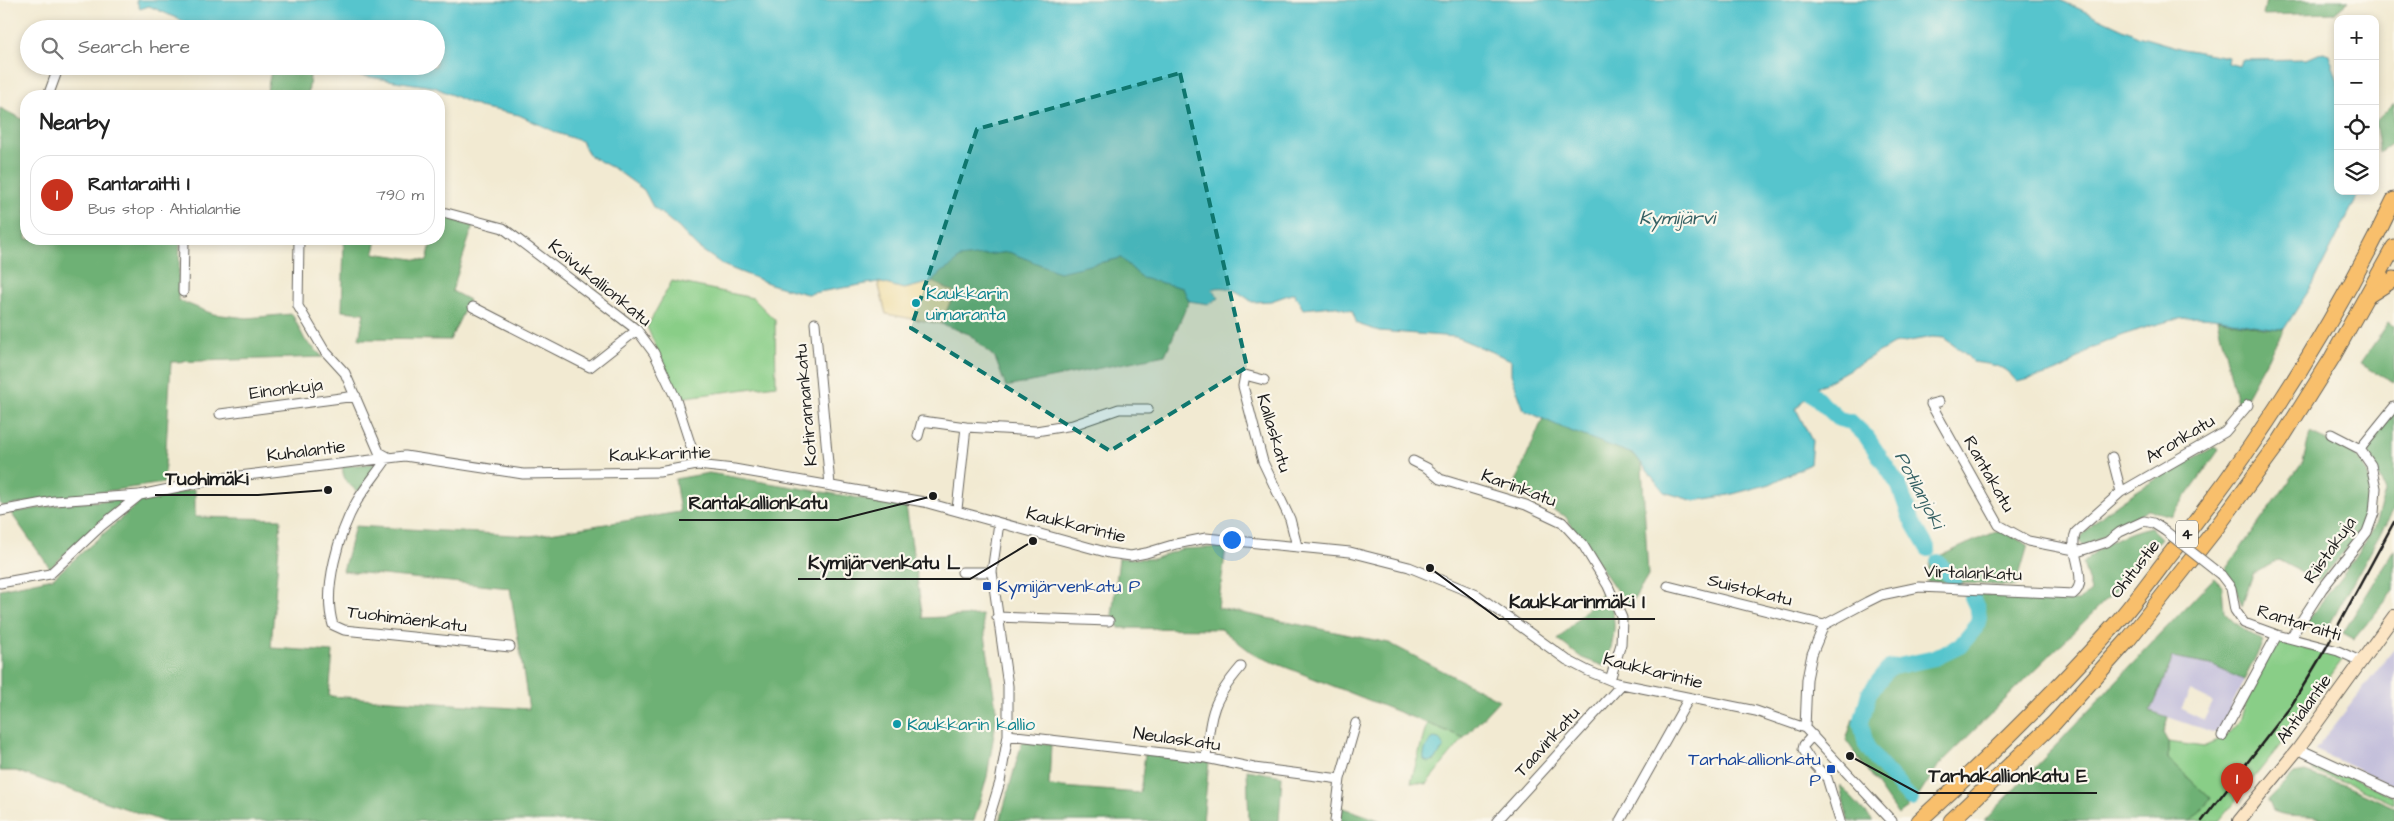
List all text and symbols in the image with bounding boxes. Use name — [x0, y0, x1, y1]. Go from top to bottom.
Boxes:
map controls — [2334, 15, 2379, 195]
button: + — [2334, 15, 2379, 60]
search box — [20, 20, 445, 75]
icon: search — [38, 34, 66, 62]
text: Search here — [78, 34, 190, 61]
button: − — [2334, 60, 2379, 105]
button: locate — [2334, 105, 2379, 150]
text: Nearby — [40, 108, 110, 137]
button: layers — [2334, 150, 2379, 195]
text: Rantaraitti I — [88, 171, 190, 198]
text: 1 — [56, 184, 58, 206]
text: 790 m — [376, 184, 424, 206]
text: Bus stop · Ahtialantie — [88, 198, 241, 220]
water label: Kymijärvi — [1639, 205, 1717, 232]
street label: Koivukallionkatu — [543, 233, 657, 333]
place label: Kaukkarin uimaranta — [926, 281, 1008, 327]
marker: Kaukkarin uimaranta — [910, 297, 922, 309]
street label: Kotirannankatu — [788, 343, 824, 467]
street label: Einonkuja — [248, 372, 324, 406]
street label: Kallaskatu — [1250, 391, 1298, 475]
street label: Aronkatu — [2140, 408, 2220, 470]
street label: Rantakatu — [1957, 431, 2021, 517]
street label: Kuhalantie — [265, 434, 347, 468]
street label: Kaukkarintie — [609, 440, 712, 468]
water label: Potilanjoki — [1887, 447, 1952, 535]
callout: Tuohimäki — [155, 461, 258, 495]
street label: Karinkatu — [1478, 463, 1560, 513]
text: Tuohimäki — [164, 466, 249, 493]
callout: Rantakallionkatu — [679, 486, 838, 520]
text: Rantakallionkatu — [688, 490, 828, 517]
street label: Kaukkarintie — [1024, 501, 1129, 550]
street label: Riistakuja — [2298, 512, 2362, 588]
road number: 4 — [2176, 520, 2198, 548]
your location — [1219, 527, 1245, 553]
street label: Ohitustie — [2104, 534, 2166, 604]
callout: Kymijärvenkatu L — [798, 545, 970, 579]
text: Kymijärvenkatu L — [808, 550, 961, 578]
street label: Virtalankatu — [1924, 559, 2022, 587]
street label: Suistokatu — [1705, 567, 1795, 613]
place label: Kymijärvenkatu P — [997, 574, 1141, 600]
marker: Kymijärvenkatu P — [981, 580, 993, 592]
callout: Kaukkarinmäki I — [1499, 585, 1655, 619]
text: Kaukkarinmäki I — [1509, 589, 1645, 616]
street label: Rantaraitti — [2254, 598, 2344, 648]
street label: Tuohimäenkatu — [346, 599, 468, 639]
street label: Kaukkarintie — [1601, 647, 1706, 696]
street label: Ahtialantie — [2270, 669, 2338, 749]
street label: Taavinkatu — [1509, 701, 1585, 783]
place label: Kaukkarin kallio — [907, 712, 1035, 737]
marker: Kaukkarin kallio — [891, 718, 903, 730]
street label: Neulaskatu — [1132, 721, 1222, 757]
place label: Tarhakallionkatu P — [1688, 747, 1822, 793]
callout: Tarhakallionkatu E — [1918, 759, 2097, 793]
marker: Tarhakallionkatu P — [1825, 763, 1837, 775]
text: Tarhakallionkatu E — [1928, 763, 2088, 790]
pin: 1 — [2221, 763, 2253, 804]

